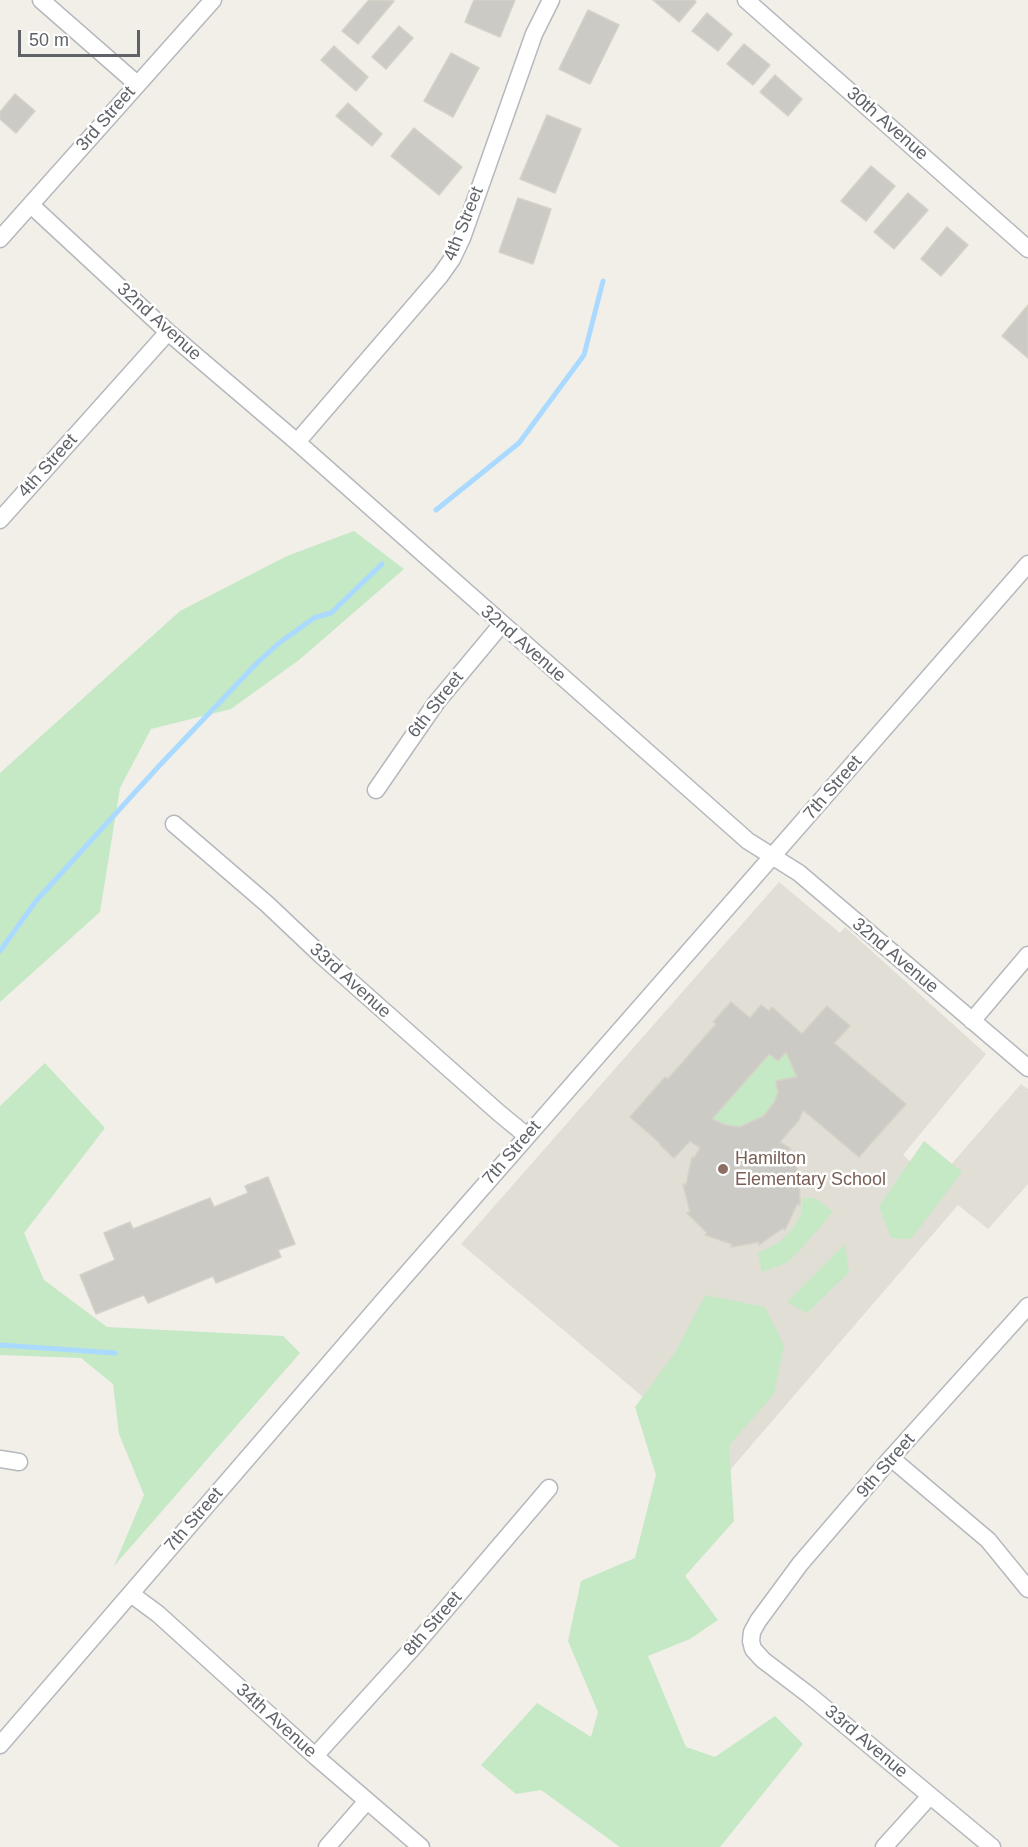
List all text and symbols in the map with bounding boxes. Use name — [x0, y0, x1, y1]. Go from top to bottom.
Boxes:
scale bar — [21, 18, 142, 56]
text: 50 m — [29, 30, 69, 50]
street label: 3rd Street — [72, 82, 140, 156]
street label: 30th Avenue — [842, 83, 932, 165]
street label: 4th Street — [439, 184, 489, 264]
street label: 32nd Avenue — [112, 279, 206, 365]
street label: 4th Street — [14, 430, 82, 502]
street label: 32nd Avenue — [476, 601, 570, 687]
street label: 6th Street — [403, 668, 469, 742]
street label: 7th Street — [799, 751, 867, 825]
street label: 32nd Avenue — [848, 914, 942, 998]
street label: 33rd Avenue — [305, 939, 395, 1023]
street label: 7th Street — [478, 1116, 546, 1190]
place label: Hamilton Elementary School — [735, 1148, 886, 1190]
marker: Hamilton Elementary School — [716, 1162, 730, 1176]
street label: 9th Street — [852, 1429, 920, 1503]
street label: 7th Street — [160, 1483, 228, 1557]
street label: 8th Street — [399, 1587, 467, 1661]
street label: 34th Avenue — [231, 1679, 321, 1763]
street label: 33rd Avenue — [820, 1701, 912, 1783]

